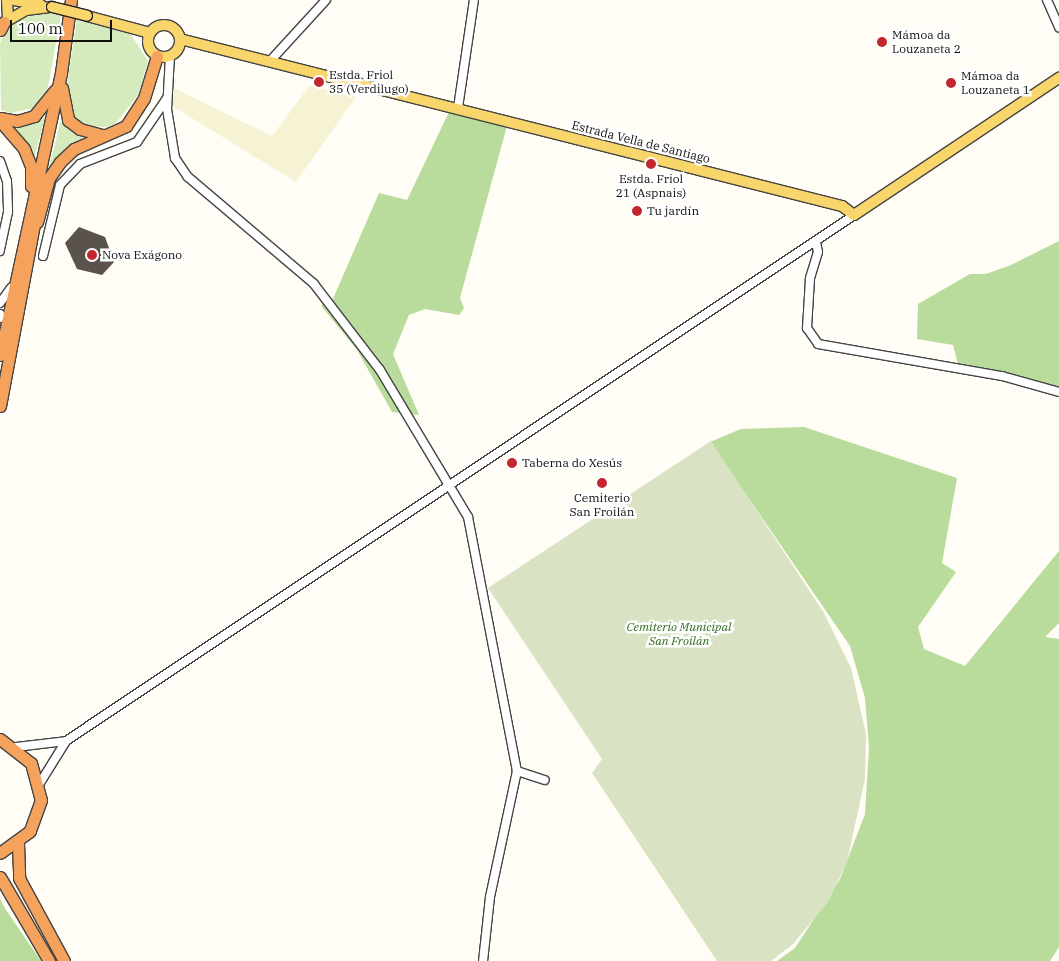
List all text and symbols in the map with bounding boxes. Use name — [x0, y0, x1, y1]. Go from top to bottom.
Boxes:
scale bar — [12, 10, 115, 42]
text: 100 m — [18, 19, 63, 38]
place label: Mámoa da Louzaneta 2 — [892, 28, 961, 56]
marker: Mámoa da Louzaneta 2 — [876, 36, 888, 48]
place label: Estda. Friol 35 (Verdilugo) — [329, 68, 409, 96]
place label: Mámoa da Louzaneta 1 — [961, 69, 1030, 97]
marker: Estda. Friol 35 (Verdilugo) — [313, 76, 325, 88]
marker: Mámoa da Louzaneta 1 — [945, 77, 957, 89]
street label: Estrada Vella de Santiago — [570, 118, 712, 166]
marker: Estda. Friol 21 (Aspnais) — [645, 158, 657, 170]
place label: Estda. Friol 21 (Aspnais) — [616, 172, 686, 200]
place label: Tu jardín — [647, 204, 699, 218]
marker: Tu jardín — [631, 205, 643, 217]
place label: Nova Exágono — [102, 248, 182, 262]
marker: Nova Exágono — [86, 249, 98, 261]
place label: Taberna do Xesús — [522, 456, 622, 470]
marker: Taberna do Xesús — [506, 457, 518, 469]
marker: Cemiterio San Froilán — [596, 477, 608, 489]
place label: Cemiterio San Froilán — [570, 491, 634, 519]
park label: Cemiterio Municipal San Froilán — [627, 620, 731, 648]

